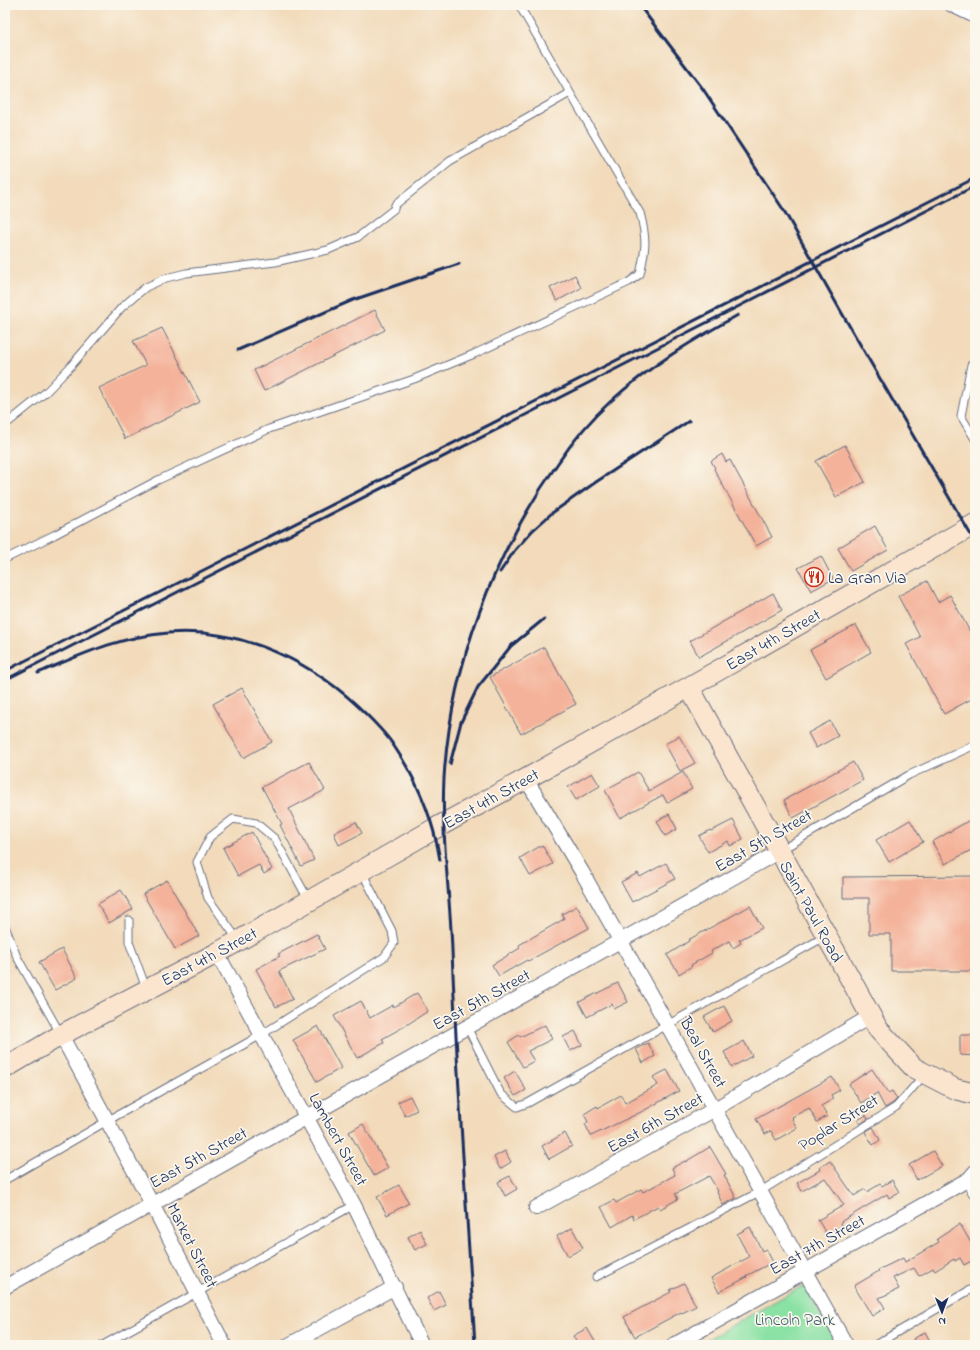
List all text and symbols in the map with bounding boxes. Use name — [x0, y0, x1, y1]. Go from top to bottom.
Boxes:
restaurant icon: La Gran Via — [803, 566, 825, 588]
place label: La Gran Via — [828, 566, 907, 591]
street label: East 4th Street — [722, 603, 826, 678]
street label: East 4th Street — [439, 763, 544, 836]
street label: East 5th Street — [710, 803, 817, 879]
street label: Saint Paul Road — [772, 856, 849, 968]
street label: East 4th Street — [157, 921, 263, 993]
street label: East 5th Street — [428, 963, 536, 1038]
street label: Beal Street — [672, 1012, 733, 1093]
street label: East 6th Street — [603, 1086, 709, 1160]
street label: Lambert Street — [302, 1088, 374, 1191]
street label: Poplar Street — [794, 1088, 884, 1158]
street label: East 5th Street — [145, 1121, 253, 1196]
street label: Market Street — [159, 1199, 224, 1293]
street label: East 7th Street — [765, 1209, 870, 1282]
north arrow — [922, 1292, 962, 1332]
park label: Lincoln Park — [755, 1308, 835, 1333]
text: N — [938, 1313, 946, 1329]

